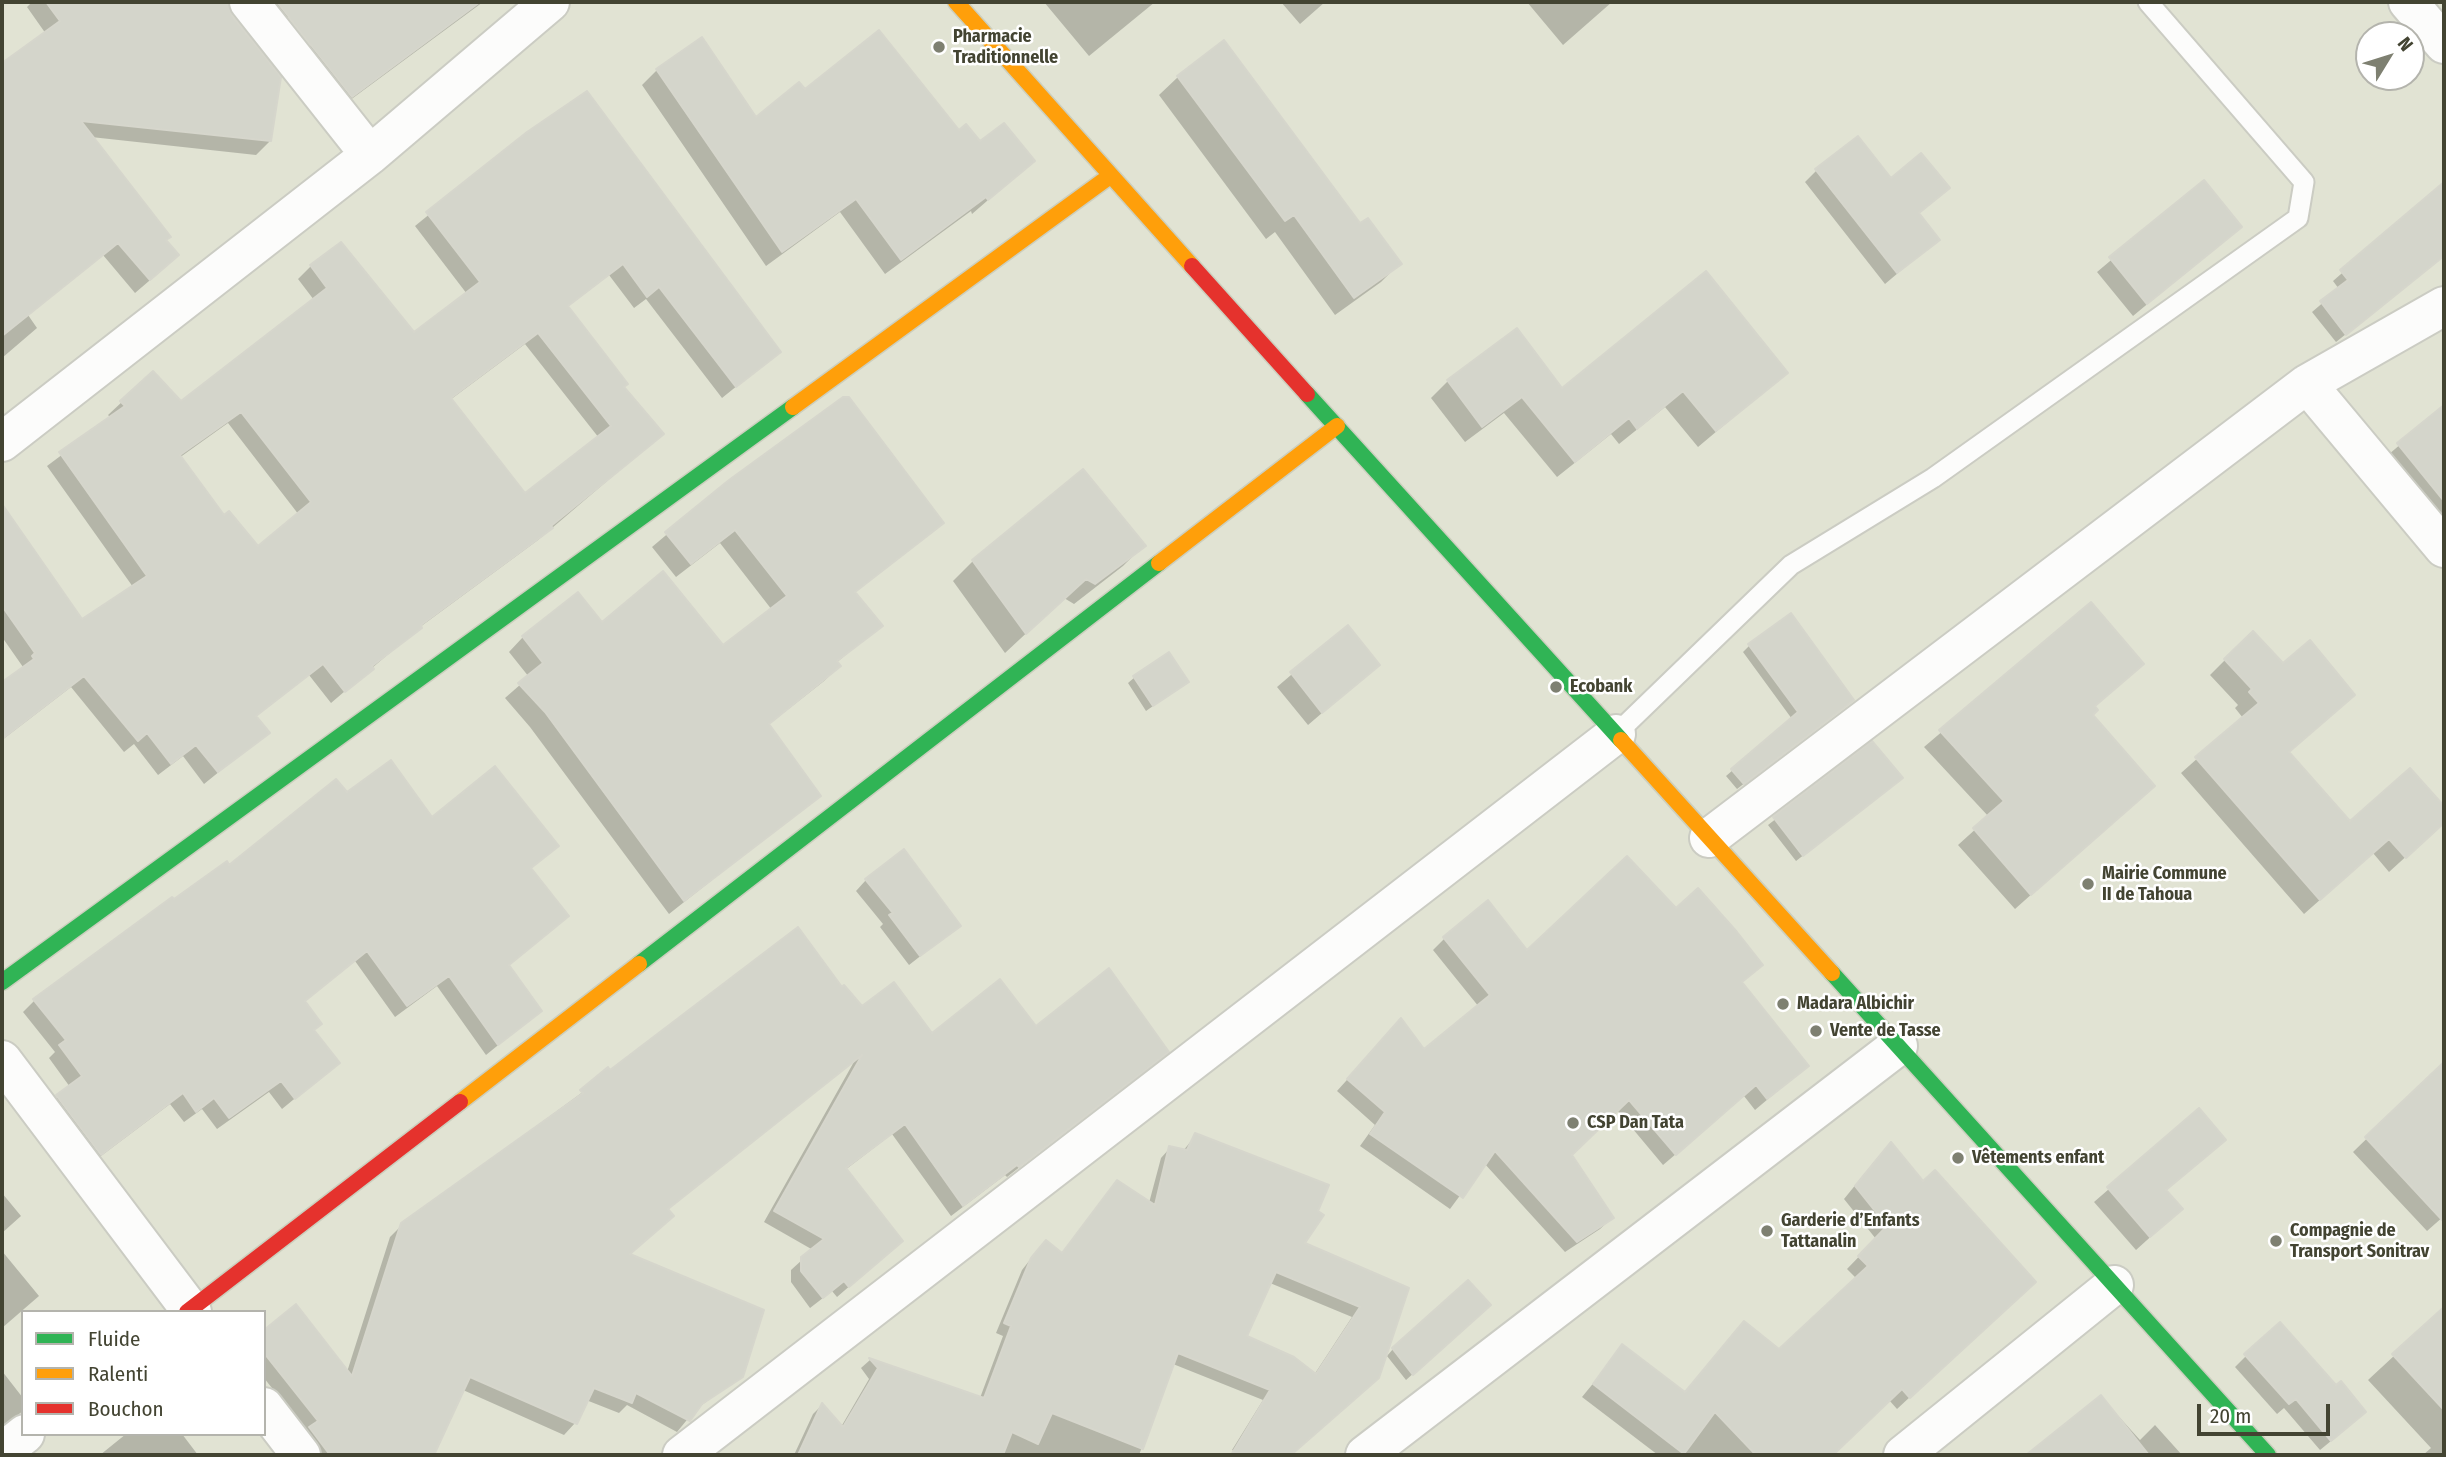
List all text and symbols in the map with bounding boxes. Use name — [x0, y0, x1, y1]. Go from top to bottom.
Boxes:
north arrow — [2355, 21, 2425, 91]
place label: Pharmacie Traditionnelle — [953, 26, 1058, 68]
text: N — [2393, 32, 2418, 56]
marker: Pharmacie Traditionnelle — [931, 39, 947, 55]
place label: Ecobank — [1570, 676, 1632, 698]
marker: Ecobank — [1548, 679, 1564, 695]
place label: Mairie Commune II de Tahoua — [2102, 863, 2227, 906]
marker: Mairie Commune II de Tahoua — [2080, 876, 2096, 892]
place label: Madara Albichir — [1797, 993, 1914, 1015]
marker: Madara Albichir — [1775, 996, 1791, 1012]
place label: Vente de Tasse — [1830, 1020, 1941, 1042]
marker: Vente de Tasse — [1808, 1023, 1824, 1039]
place label: CSP Dan Tata — [1587, 1112, 1684, 1134]
marker: CSP Dan Tata — [1565, 1115, 1581, 1131]
place label: Vêtements enfant — [1972, 1147, 2104, 1169]
marker: Vêtements enfant — [1950, 1150, 1966, 1166]
place label: Garderie d’Enfants Tattanalin — [1781, 1210, 1920, 1252]
place label: Compagnie de Transport Sonitrav — [2290, 1220, 2429, 1262]
marker: Garderie d’Enfants Tattanalin — [1759, 1223, 1775, 1239]
marker: Compagnie de Transport Sonitrav — [2268, 1233, 2284, 1249]
legend — [21, 1310, 266, 1436]
text: Fluide — [88, 1326, 140, 1352]
text: Ralenti — [88, 1361, 148, 1387]
scale bar — [2201, 1390, 2334, 1434]
text: Bouchon — [88, 1396, 164, 1422]
text: 20 m — [2210, 1403, 2251, 1429]

